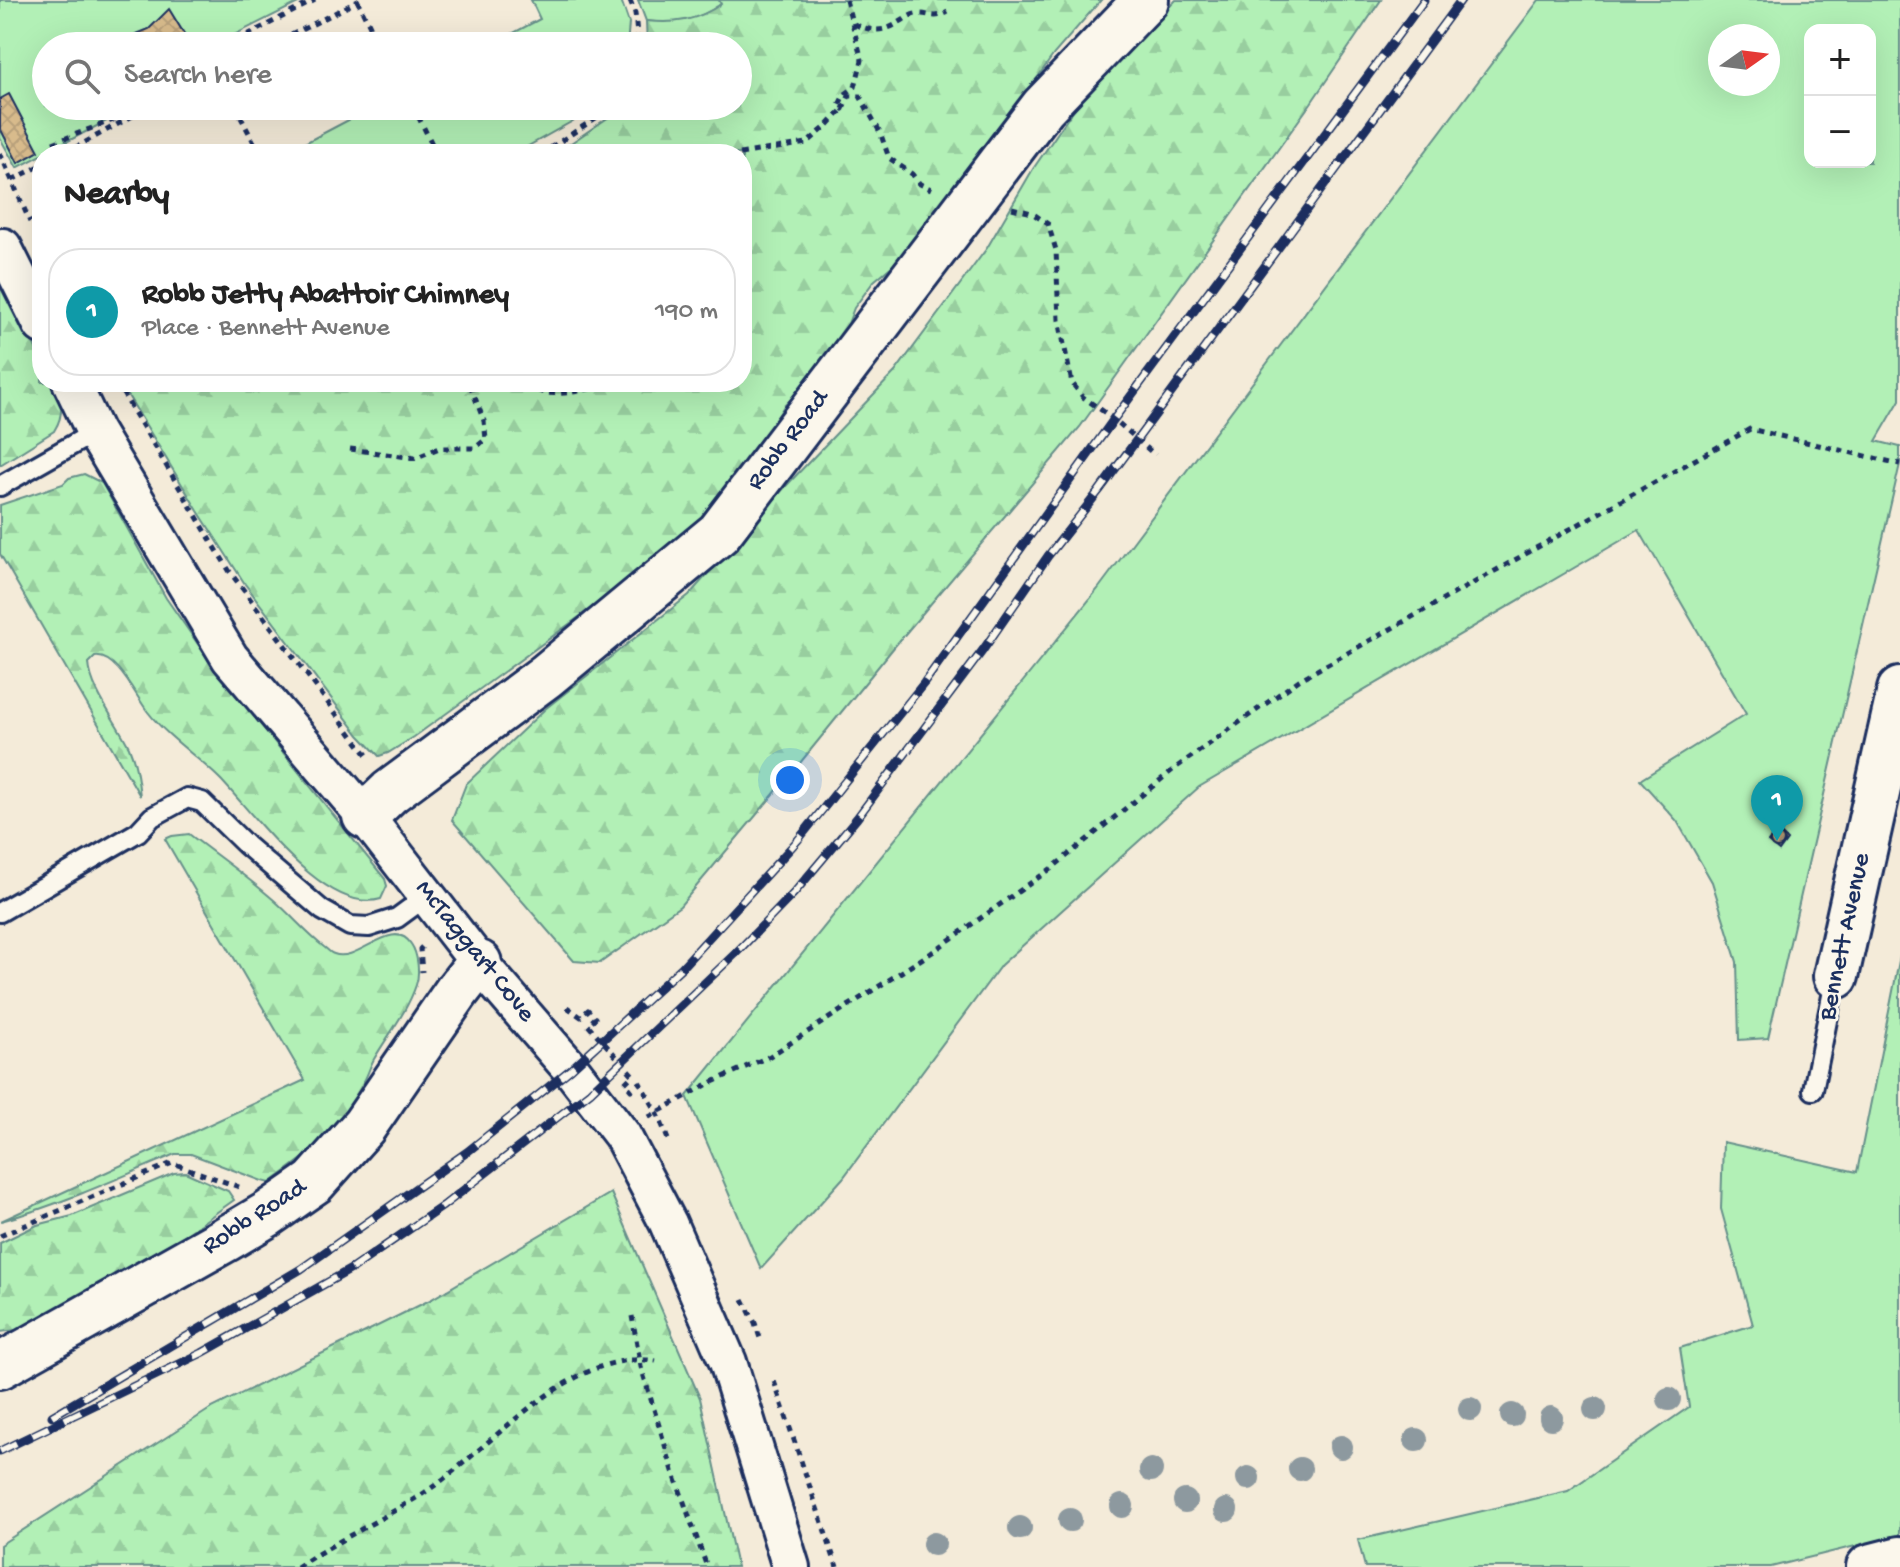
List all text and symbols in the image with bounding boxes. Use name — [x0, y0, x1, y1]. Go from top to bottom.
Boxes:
north arrow — [1708, 24, 1780, 96]
map controls — [1804, 24, 1876, 168]
button: + — [1804, 24, 1876, 96]
search box — [32, 32, 752, 120]
icon: search — [60, 54, 104, 98]
text: Search here — [124, 59, 272, 94]
button: − — [1804, 96, 1876, 168]
text: Nearby — [64, 176, 169, 216]
text: Robb Jetty Abattoir Chimney — [142, 279, 509, 314]
text: 1 — [87, 297, 97, 328]
text: 190 m — [655, 297, 718, 328]
text: Place · Bennett Avenue — [142, 314, 390, 345]
street label: Robb Road — [741, 383, 838, 497]
your location — [770, 760, 810, 800]
pin: 1 — [1751, 775, 1803, 841]
street label: Bennett Avenue — [1813, 850, 1879, 1025]
street label: McTaggart Cove — [407, 875, 541, 1030]
street label: Robb Road — [197, 1172, 314, 1263]

